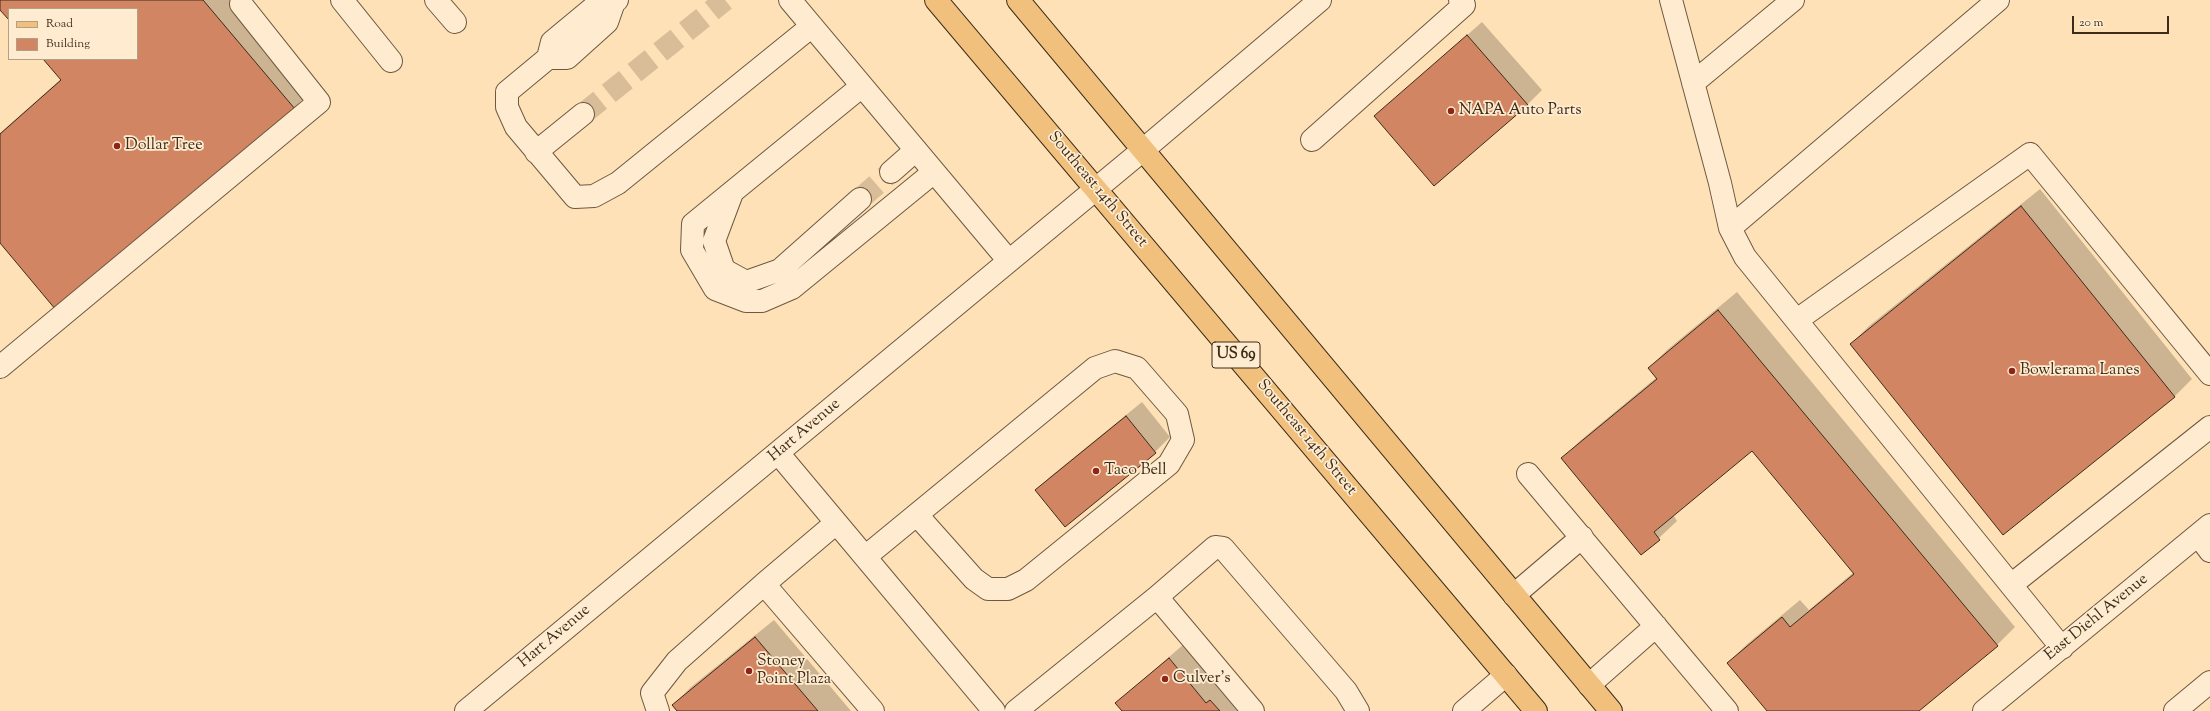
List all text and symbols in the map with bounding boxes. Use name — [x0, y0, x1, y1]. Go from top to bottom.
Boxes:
legend — [8, 8, 138, 60]
scale bar — [2074, 8, 2171, 34]
text: 20 m — [2079, 14, 2103, 32]
text: Road — [46, 15, 73, 33]
text: Building — [46, 35, 90, 53]
place label: NAPA Auto Parts — [1459, 101, 1581, 121]
marker: NAPA Auto Parts — [1446, 106, 1456, 116]
street label: Southeast 14th Street — [1043, 128, 1151, 252]
place label: Dollar Tree — [125, 136, 203, 156]
marker: Dollar Tree — [112, 141, 122, 151]
road number: US 69 — [1212, 342, 1260, 368]
place label: Bowlerama Lanes — [2020, 361, 2139, 381]
marker: Bowlerama Lanes — [2007, 366, 2017, 376]
street label: Southeast 14th Street — [1252, 376, 1360, 500]
street label: Hart Avenue — [765, 395, 845, 467]
place label: Taco Bell — [1104, 461, 1167, 481]
marker: Taco Bell — [1091, 466, 1101, 476]
street label: East Diehl Avenue — [2041, 570, 2153, 666]
street label: Hart Avenue — [515, 601, 595, 673]
place label: Stoney Point Plaza — [757, 652, 831, 690]
marker: Stoney Point Plaza — [744, 666, 754, 676]
place label: Culver's — [1173, 669, 1231, 689]
marker: Culver's — [1160, 674, 1170, 684]

